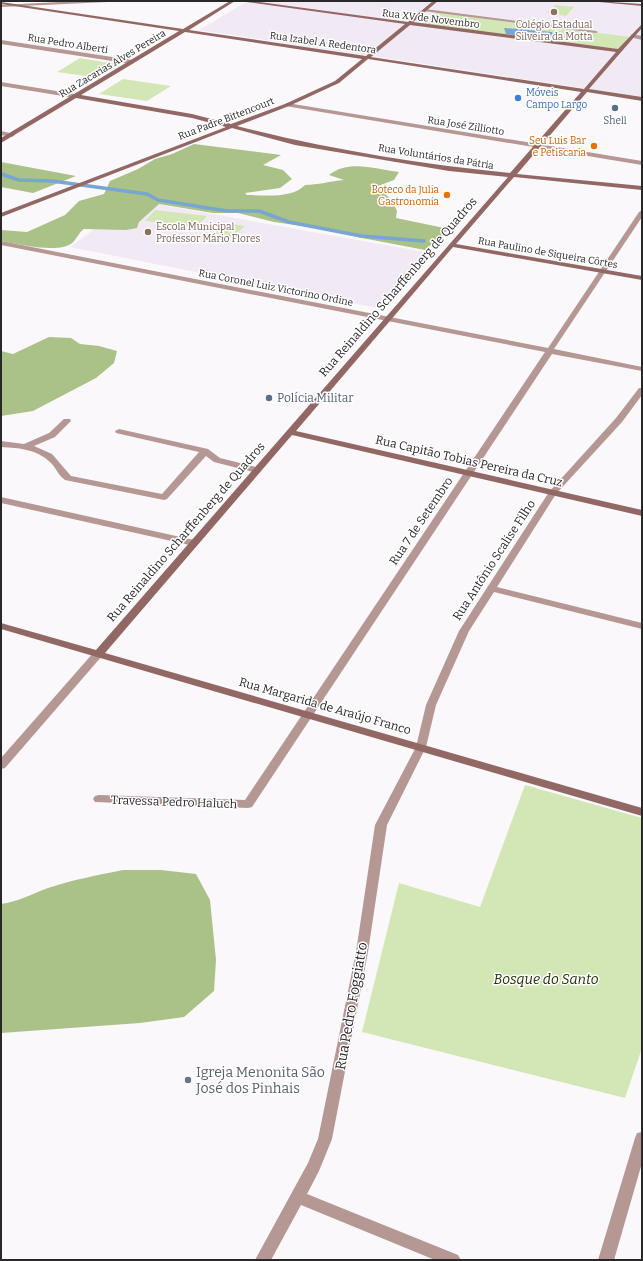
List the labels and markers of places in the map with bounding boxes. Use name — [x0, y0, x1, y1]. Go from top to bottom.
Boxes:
marker: Colégio Estadual Silveira da Motta — [549, 7, 559, 17]
place label: Colégio Estadual Silveira da Motta — [516, 19, 593, 43]
place label: Móveis Campo Largo — [526, 87, 588, 111]
marker: Móveis Campo Largo — [513, 93, 523, 103]
marker: Shell — [610, 103, 620, 113]
place label: Shell — [603, 115, 627, 127]
place label: Seu Luis Bar e Petiscaria — [529, 135, 587, 159]
marker: Seu Luis Bar e Petiscaria — [589, 141, 599, 151]
place label: Boteco da Julia Gastronomia — [371, 184, 440, 208]
marker: Boteco da Julia Gastronomia — [442, 190, 452, 200]
place label: Escola Municipal Professor Mário Flores — [156, 221, 260, 245]
marker: Escola Municipal Professor Mário Flores — [143, 227, 153, 237]
place label: Polícia Militar — [277, 391, 354, 405]
marker: Polícia Militar — [264, 393, 274, 403]
place label: Igreja Menonita São José dos Pinhais — [195, 1064, 325, 1097]
marker: Igreja Menonita São José dos Pinhais — [183, 1075, 193, 1085]

